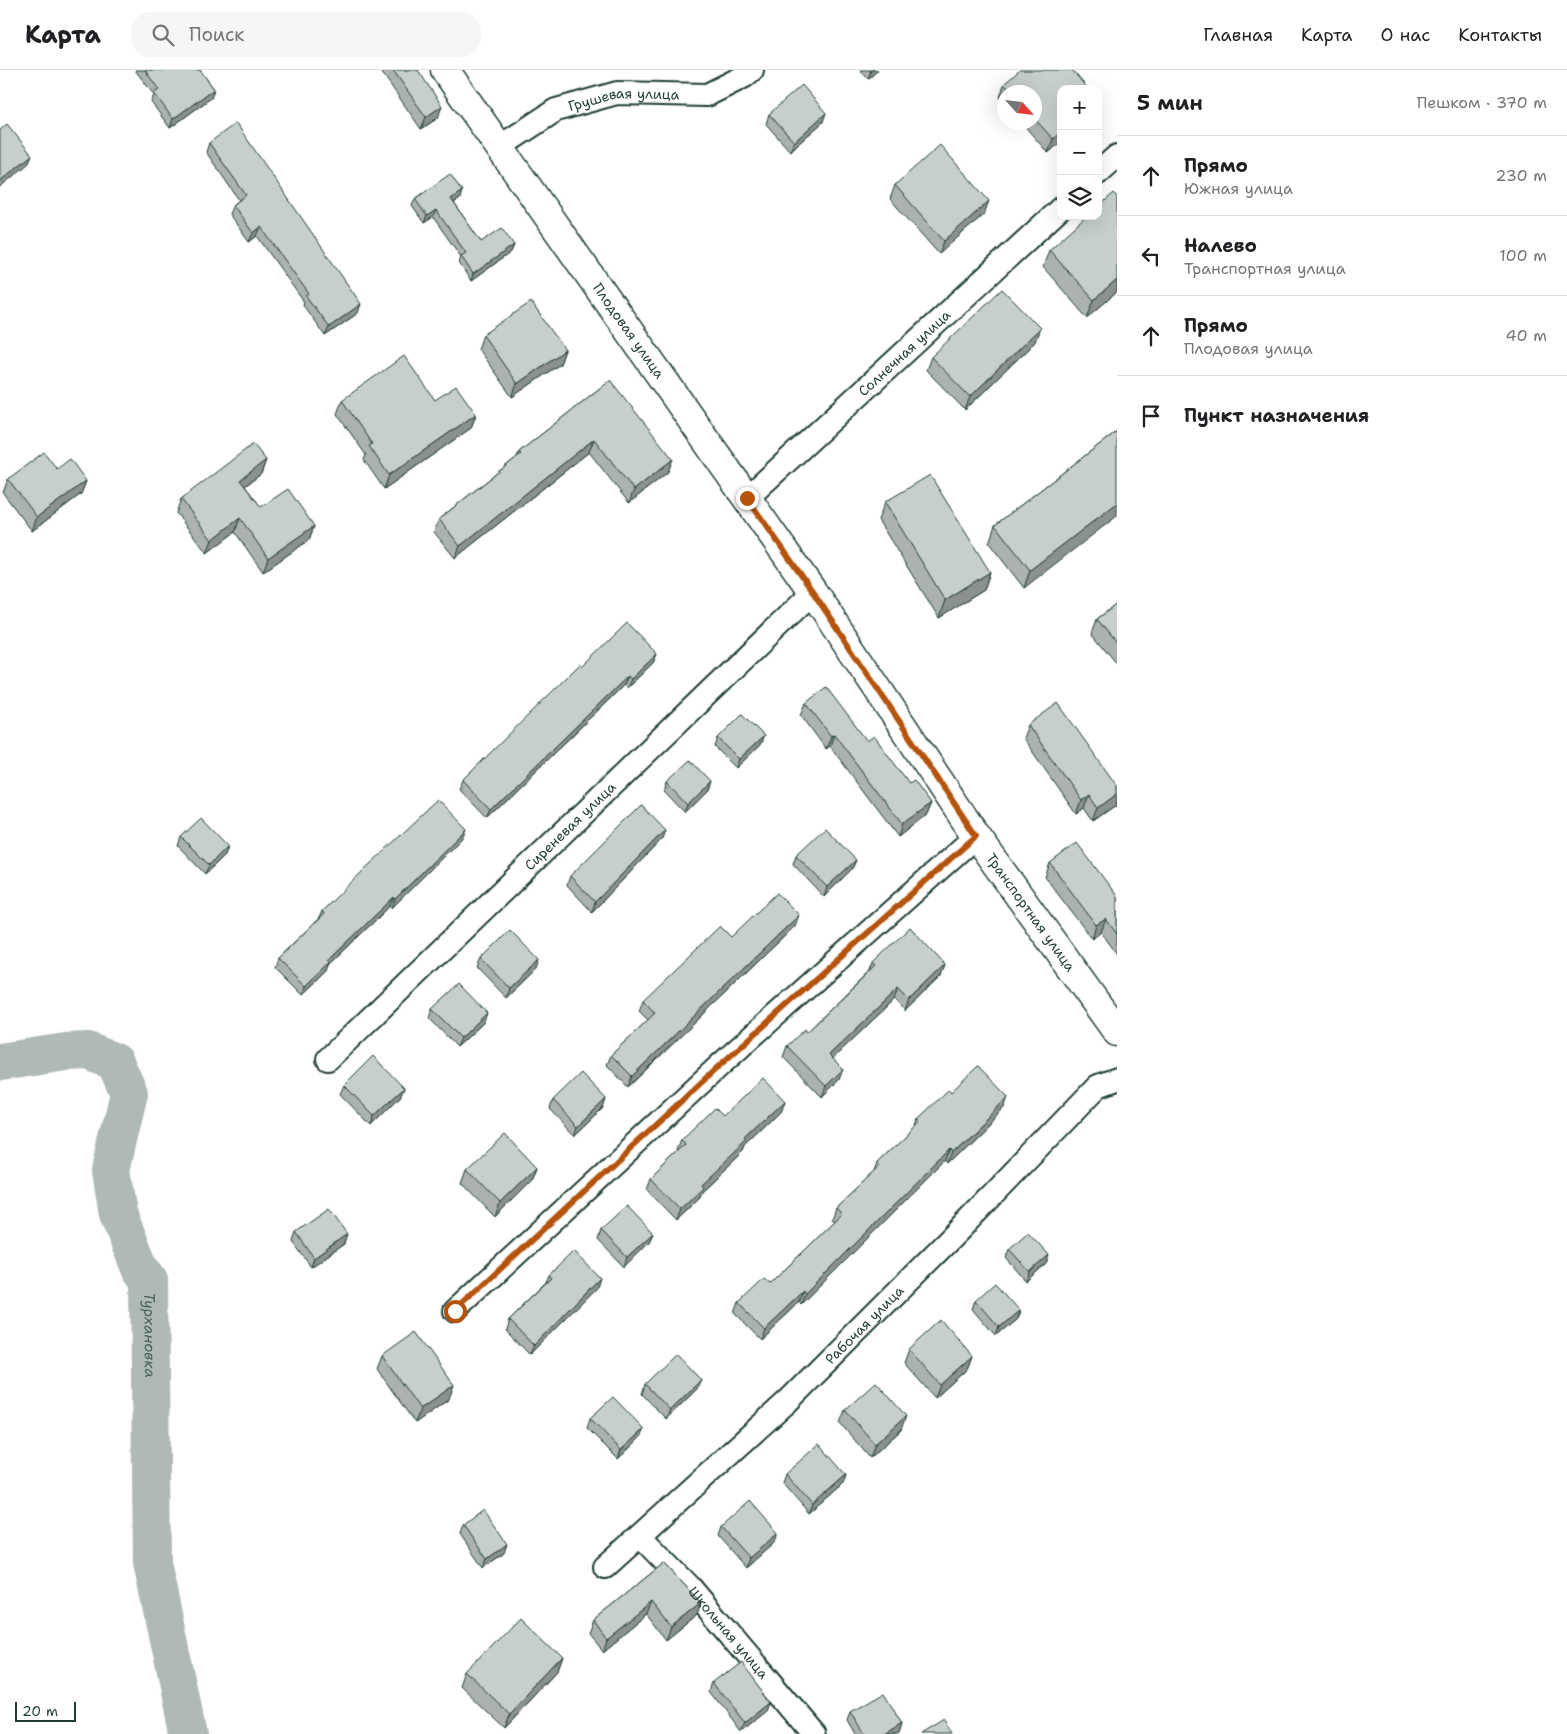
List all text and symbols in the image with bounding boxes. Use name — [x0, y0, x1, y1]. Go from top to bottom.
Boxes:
search box — [131, 12, 481, 57]
text: Карта — [25, 19, 101, 51]
icon: search — [149, 21, 177, 49]
text: Поиск — [189, 22, 244, 47]
text: Главная — [1203, 23, 1273, 47]
text: Карта — [1301, 23, 1353, 47]
text: О нас — [1381, 23, 1430, 47]
text: Контакты — [1458, 23, 1542, 47]
street label: Грушевая улица — [566, 84, 680, 115]
north arrow — [997, 85, 1042, 130]
map controls — [1057, 85, 1102, 220]
button: + — [1057, 85, 1102, 130]
text: 5 мин — [1137, 89, 1203, 117]
text: Пешком · 370 m — [1417, 92, 1547, 113]
button: − — [1057, 130, 1102, 175]
text: Прямо — [1184, 153, 1248, 178]
icon: ahead — [1137, 162, 1165, 190]
text: 230 m — [1495, 165, 1547, 186]
button: layers — [1057, 175, 1102, 220]
text: Южная улица — [1184, 178, 1293, 199]
text: Налево — [1184, 233, 1257, 258]
icon: left — [1137, 242, 1165, 270]
text: 100 m — [1499, 245, 1547, 266]
text: Транспортная улица — [1184, 258, 1346, 279]
street label: Плодовая улица — [589, 279, 669, 382]
street label: Солнечная улица — [854, 305, 954, 400]
text: Прямо — [1184, 313, 1248, 338]
icon: ahead — [1137, 322, 1165, 350]
text: 40 m — [1505, 325, 1547, 346]
text: Плодовая улица — [1184, 338, 1313, 359]
icon: arrive — [1137, 402, 1165, 430]
text: Пункт назначения — [1184, 403, 1369, 428]
route end — [736, 487, 759, 510]
street label: Сиреневая улица — [521, 778, 620, 874]
street label: Транспортная улица — [982, 850, 1080, 975]
street label: Рабочая улица — [821, 1281, 908, 1368]
water label: Турхановка — [139, 1292, 160, 1378]
route start — [444, 1300, 467, 1323]
street label: Школьная улица — [684, 1583, 773, 1683]
scale bar — [15, 1699, 76, 1722]
text: 20 m — [22, 1702, 58, 1720]

